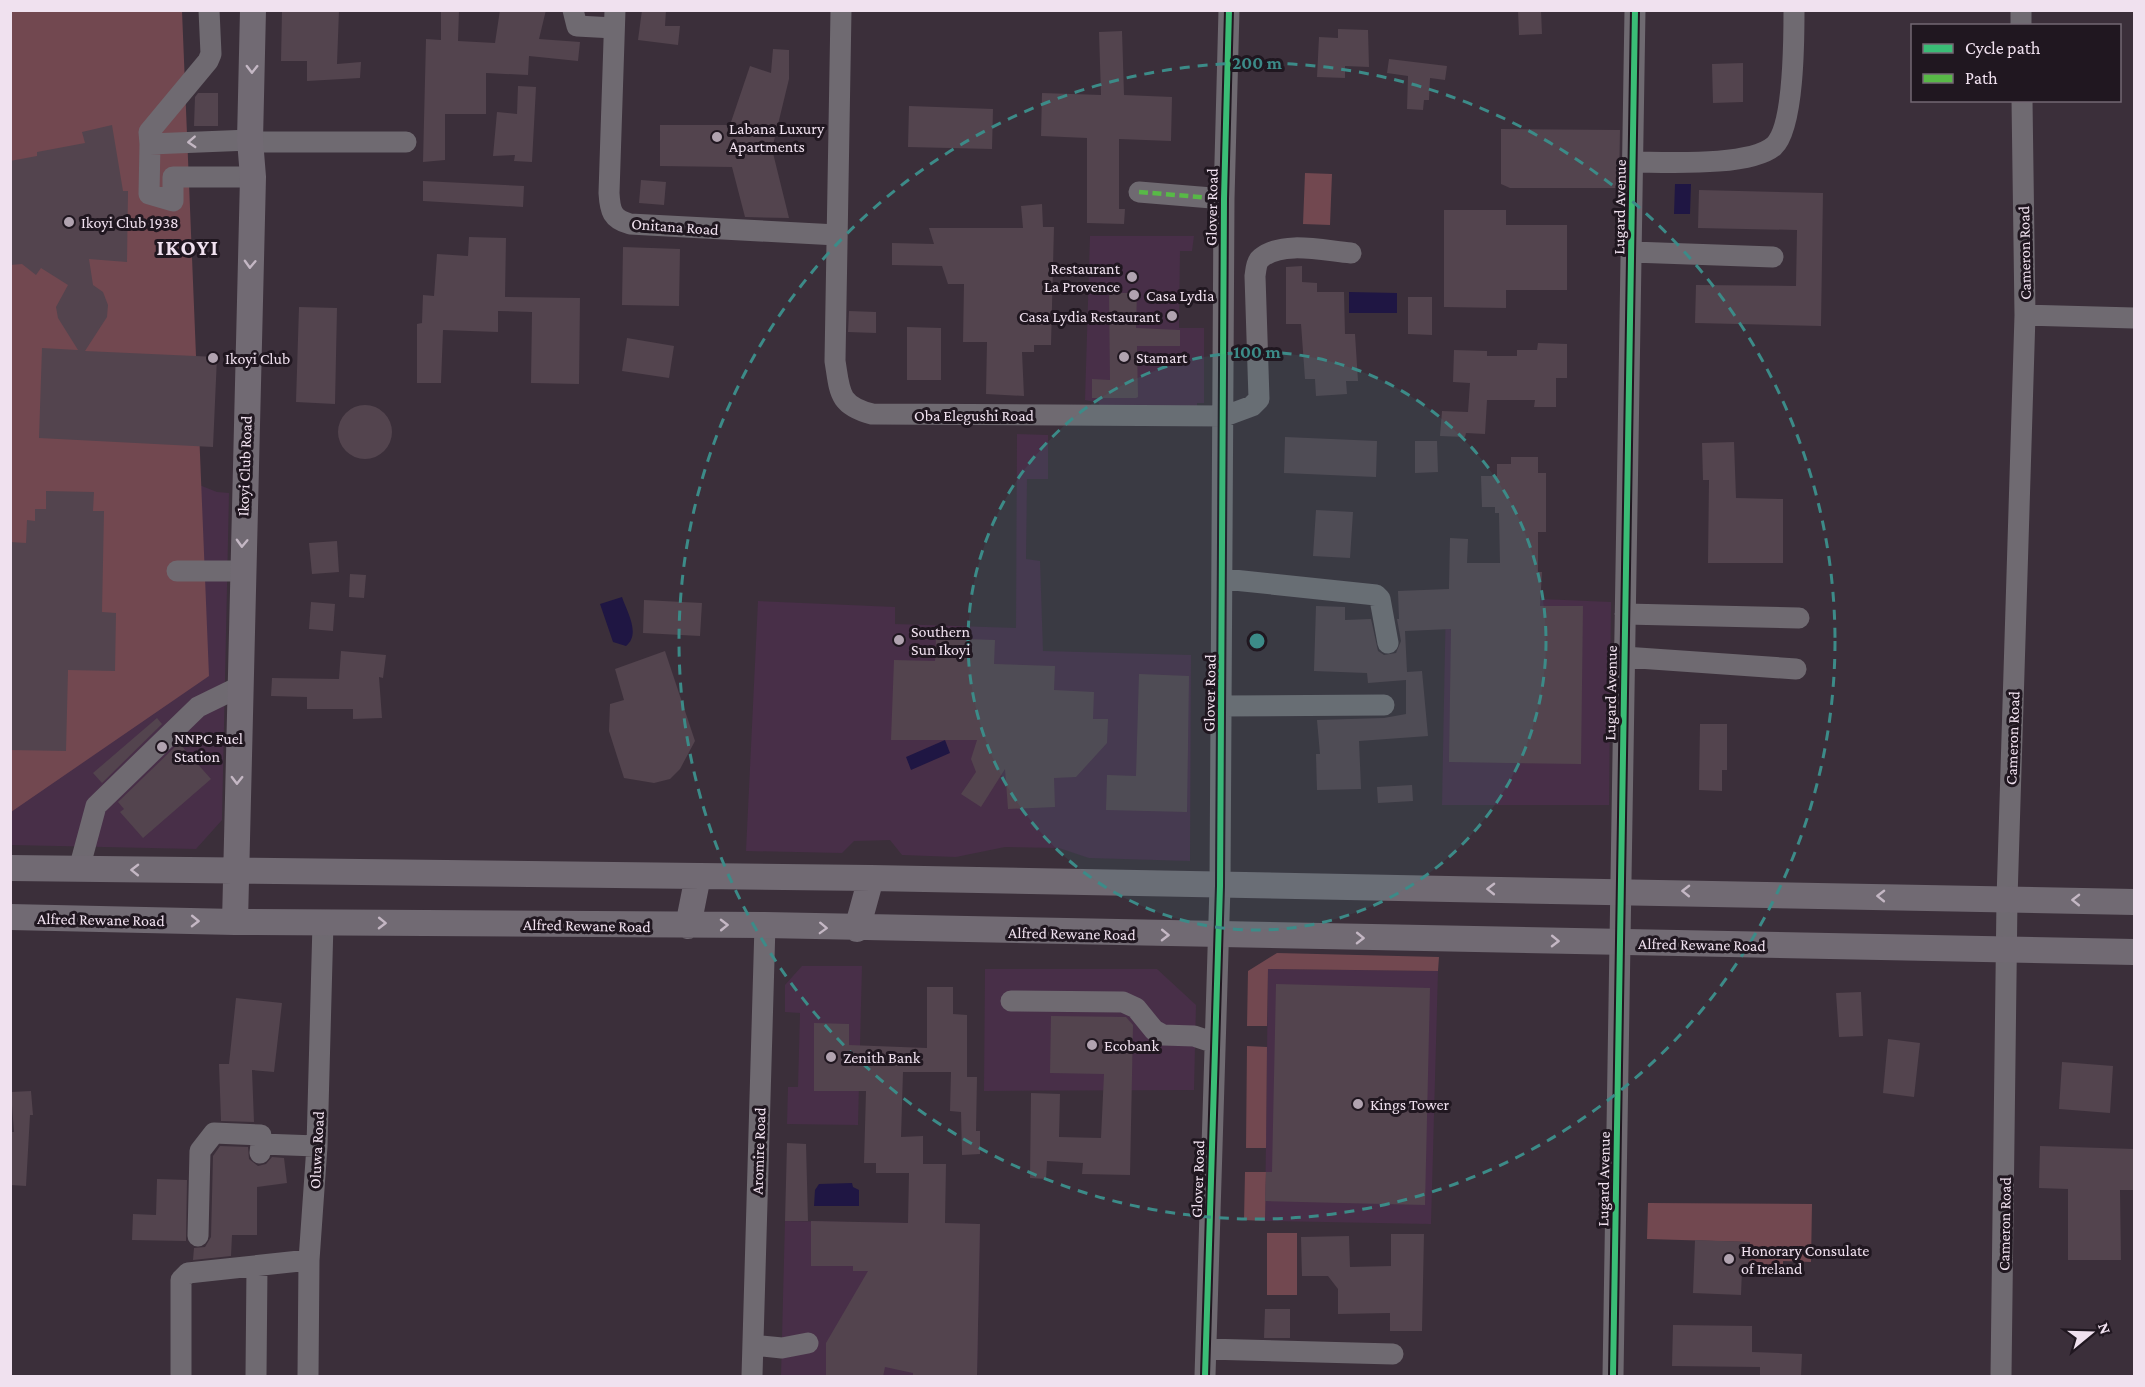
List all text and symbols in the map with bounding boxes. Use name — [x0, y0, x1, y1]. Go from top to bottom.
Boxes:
legend — [1911, 24, 2121, 102]
text: Cycle path — [1965, 38, 2041, 58]
text: 200 m — [1232, 53, 1283, 73]
one-way arrow — [246, 64, 258, 73]
text: Path — [1965, 68, 1998, 88]
place label: Labana Luxury Apartments — [729, 120, 825, 156]
marker: Labana Luxury Apartments — [710, 130, 724, 144]
one-way arrow — [187, 136, 196, 149]
street label: Lugard Avenue — [1610, 159, 1630, 255]
street label: Glover Road — [1202, 167, 1221, 246]
street label: Cameron Road — [2015, 205, 2034, 300]
place label: Ikoyi Club 1938 — [81, 214, 179, 232]
marker: Ikoyi Club 1938 — [62, 215, 76, 229]
street label: Onitana Road — [631, 215, 720, 238]
district label: IKOYI — [156, 235, 220, 260]
one-way arrow — [244, 259, 256, 268]
place label: Restaurant La Provence — [1044, 260, 1121, 295]
marker: Restaurant La Provence — [1125, 270, 1139, 284]
place label: Casa Lydia — [1146, 287, 1215, 305]
marker: Casa Lydia — [1127, 288, 1141, 302]
place label: Casa Lydia Restaurant — [1019, 308, 1161, 326]
marker: Casa Lydia Restaurant — [1165, 309, 1179, 323]
text: 100 m — [1233, 342, 1281, 362]
place label: Stamart — [1136, 349, 1188, 366]
place label: Ikoyi Club — [225, 350, 290, 368]
marker: Stamart — [1117, 350, 1131, 364]
marker: Ikoyi Club — [206, 351, 220, 365]
street label: Oba Elegushi Road — [914, 407, 1035, 425]
street label: Ikoyi Club Road — [234, 415, 256, 517]
one-way arrow — [236, 538, 248, 547]
place label: Southern Sun Ikoyi — [911, 623, 971, 659]
centre of rings — [1247, 631, 1267, 651]
marker: Southern Sun Ikoyi — [892, 633, 906, 647]
street label: Lugard Avenue — [1601, 645, 1621, 741]
street label: Glover Road — [1200, 653, 1219, 732]
street label: Cameron Road — [2002, 690, 2023, 785]
place label: NNPC Fuel Station — [174, 730, 243, 765]
marker: NNPC Fuel Station — [155, 740, 169, 754]
one-way arrow — [231, 775, 243, 784]
one-way arrow — [131, 864, 140, 876]
one-way arrow — [1487, 882, 1496, 895]
one-way arrow — [1682, 885, 1691, 898]
one-way arrow — [1877, 890, 1886, 902]
one-way arrow — [2072, 894, 2081, 906]
street label: Alfred Rewane Road — [37, 910, 166, 929]
one-way arrow — [190, 915, 199, 927]
street label: Alfred Rewane Road — [523, 916, 652, 935]
one-way arrow — [377, 917, 386, 929]
one-way arrow — [719, 919, 728, 932]
one-way arrow — [819, 921, 828, 934]
street label: Alfred Rewane Road — [1008, 924, 1137, 943]
one-way arrow — [1161, 929, 1170, 941]
one-way arrow — [1356, 932, 1365, 944]
one-way arrow — [1551, 935, 1560, 947]
street label: Alfred Rewane Road — [1638, 935, 1767, 954]
place label: Ecobank — [1104, 1037, 1159, 1054]
marker: Ecobank — [1085, 1038, 1099, 1052]
place label: Zenith Bank — [843, 1049, 921, 1066]
marker: Zenith Bank — [824, 1050, 838, 1064]
place label: Kings Tower — [1370, 1096, 1450, 1114]
marker: Kings Tower — [1351, 1097, 1365, 1111]
street label: Aromire Road — [748, 1107, 769, 1195]
street label: Oluwa Road — [306, 1110, 327, 1189]
street label: Lugard Avenue — [1594, 1131, 1614, 1227]
street label: Glover Road — [1188, 1139, 1207, 1218]
street label: Cameron Road — [1995, 1176, 2014, 1271]
place label: Honorary Consulate of Ireland — [1741, 1242, 1869, 1277]
marker: Honorary Consulate of Ireland — [1722, 1252, 1736, 1266]
north arrow — [2061, 1303, 2121, 1363]
text: N — [2095, 1320, 2115, 1336]

